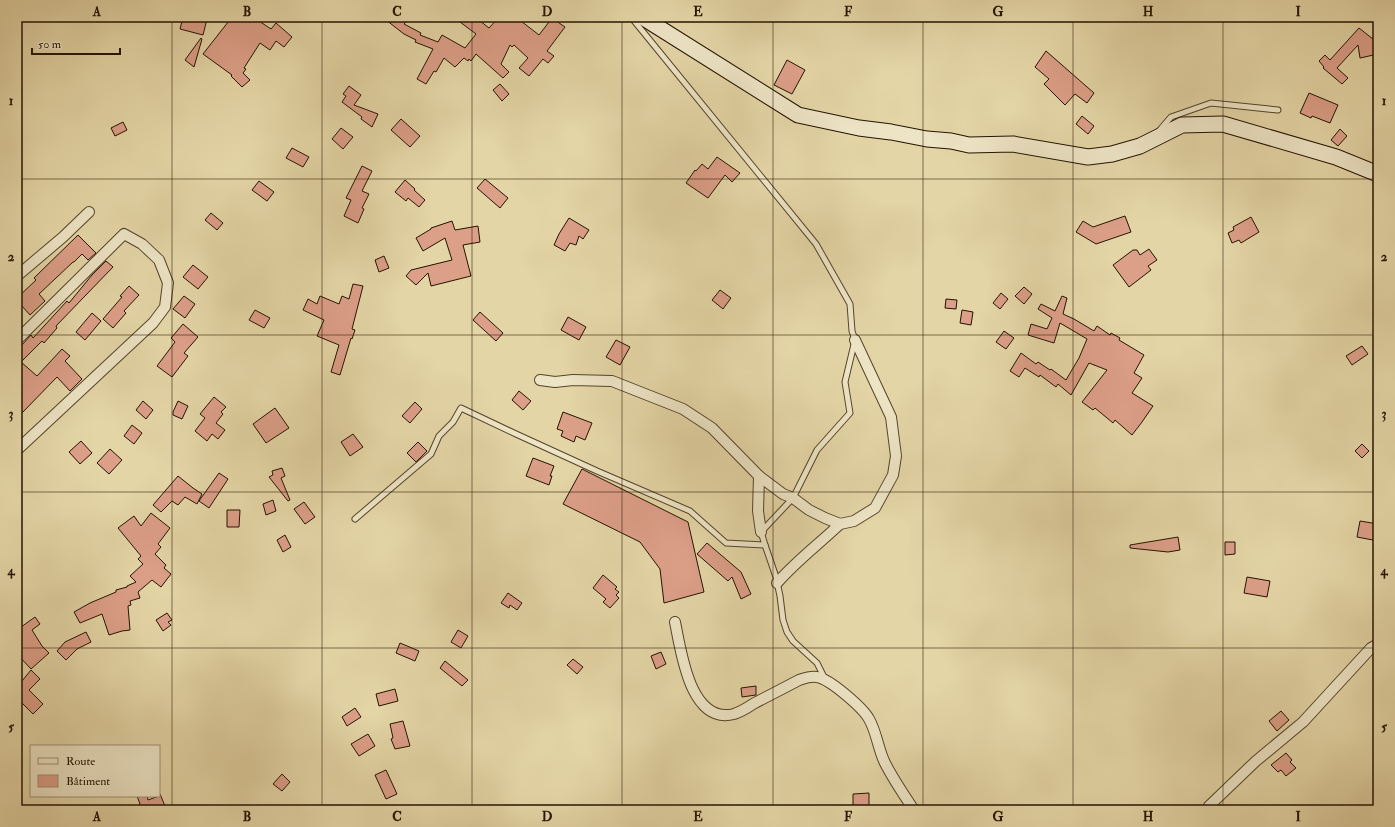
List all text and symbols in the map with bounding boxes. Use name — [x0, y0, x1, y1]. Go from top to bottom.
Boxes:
text: A — [92, 4, 102, 20]
text: B — [243, 4, 251, 20]
text: C — [392, 4, 402, 20]
text: D — [542, 4, 553, 20]
text: E — [693, 4, 703, 20]
text: F — [844, 4, 853, 20]
text: G — [993, 4, 1004, 20]
text: H — [1143, 4, 1154, 20]
text: I — [1295, 4, 1301, 20]
scale bar — [32, 30, 120, 56]
text: 50 m — [38, 37, 62, 52]
text: 1 — [9, 93, 14, 109]
text: 1 — [1382, 93, 1387, 109]
text: 2 — [8, 249, 15, 265]
text: 2 — [1381, 249, 1388, 265]
text: 3 — [9, 406, 14, 422]
text: 3 — [1382, 406, 1387, 422]
text: 4 — [6, 563, 15, 579]
text: 4 — [1379, 563, 1388, 579]
text: 5 — [8, 719, 14, 735]
text: 5 — [1381, 719, 1387, 735]
legend — [30, 745, 160, 797]
text: Route — [66, 754, 95, 769]
text: Bâtiment — [66, 774, 110, 789]
text: A — [92, 809, 102, 825]
text: B — [243, 809, 251, 825]
text: C — [392, 809, 402, 825]
text: D — [542, 809, 553, 825]
text: E — [693, 809, 703, 825]
text: F — [844, 809, 853, 825]
text: G — [993, 809, 1004, 825]
text: H — [1143, 809, 1154, 825]
text: I — [1295, 809, 1301, 825]

